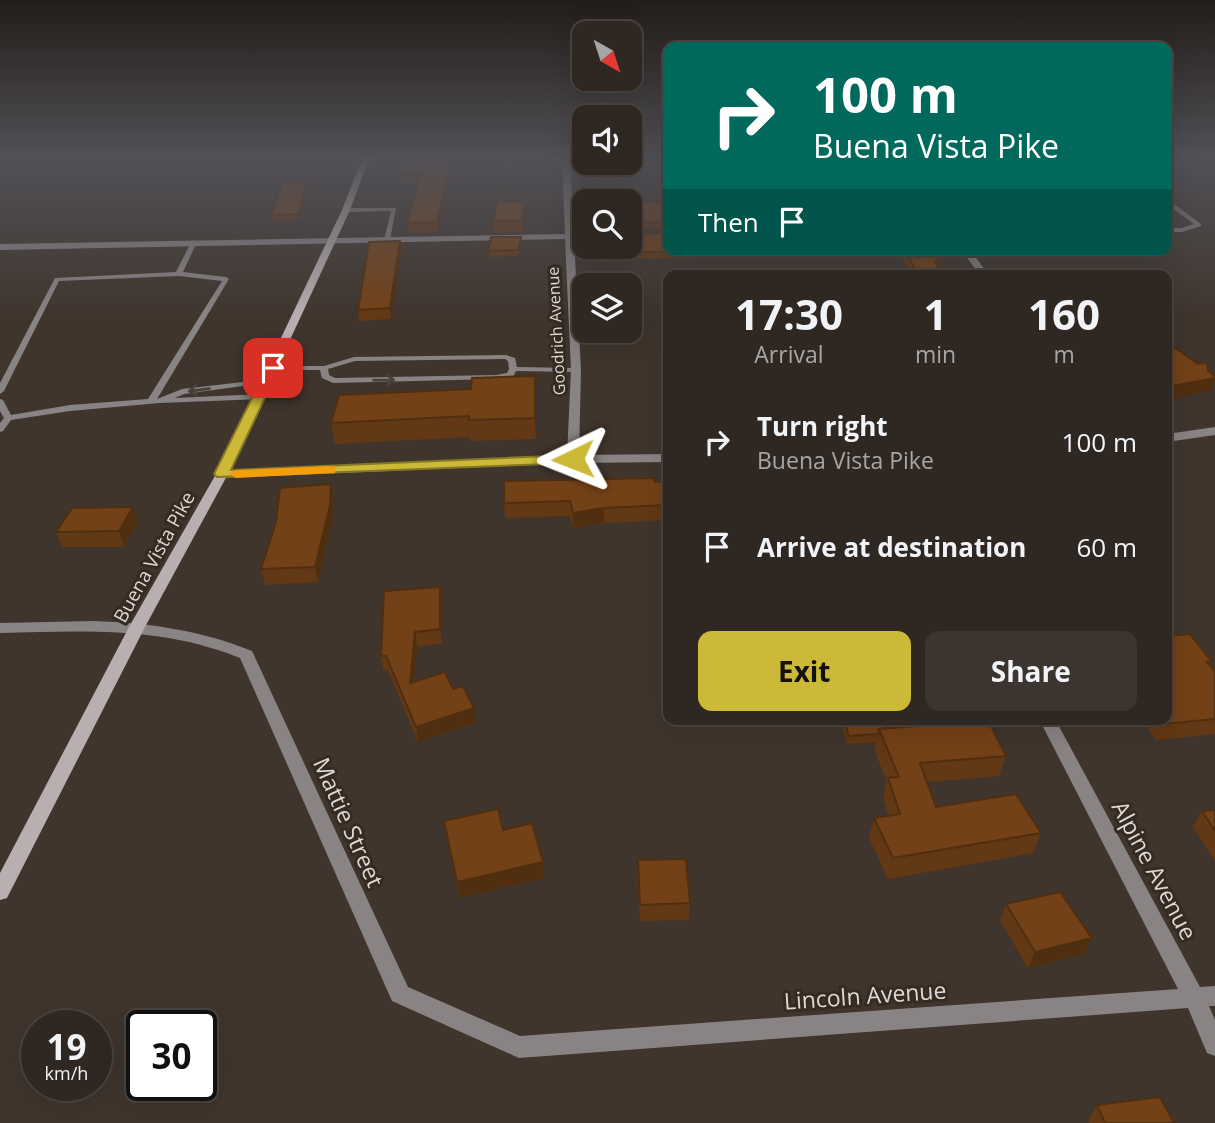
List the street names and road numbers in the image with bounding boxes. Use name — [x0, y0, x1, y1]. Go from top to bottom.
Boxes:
street label: Goodrich Avenue — [542, 266, 570, 396]
street label: Buena Vista Pike — [107, 487, 201, 627]
street label: Mattie Street — [306, 752, 392, 892]
street label: Alpine Avenue — [1105, 795, 1205, 945]
street label: Lincoln Avenue — [783, 973, 947, 1017]

